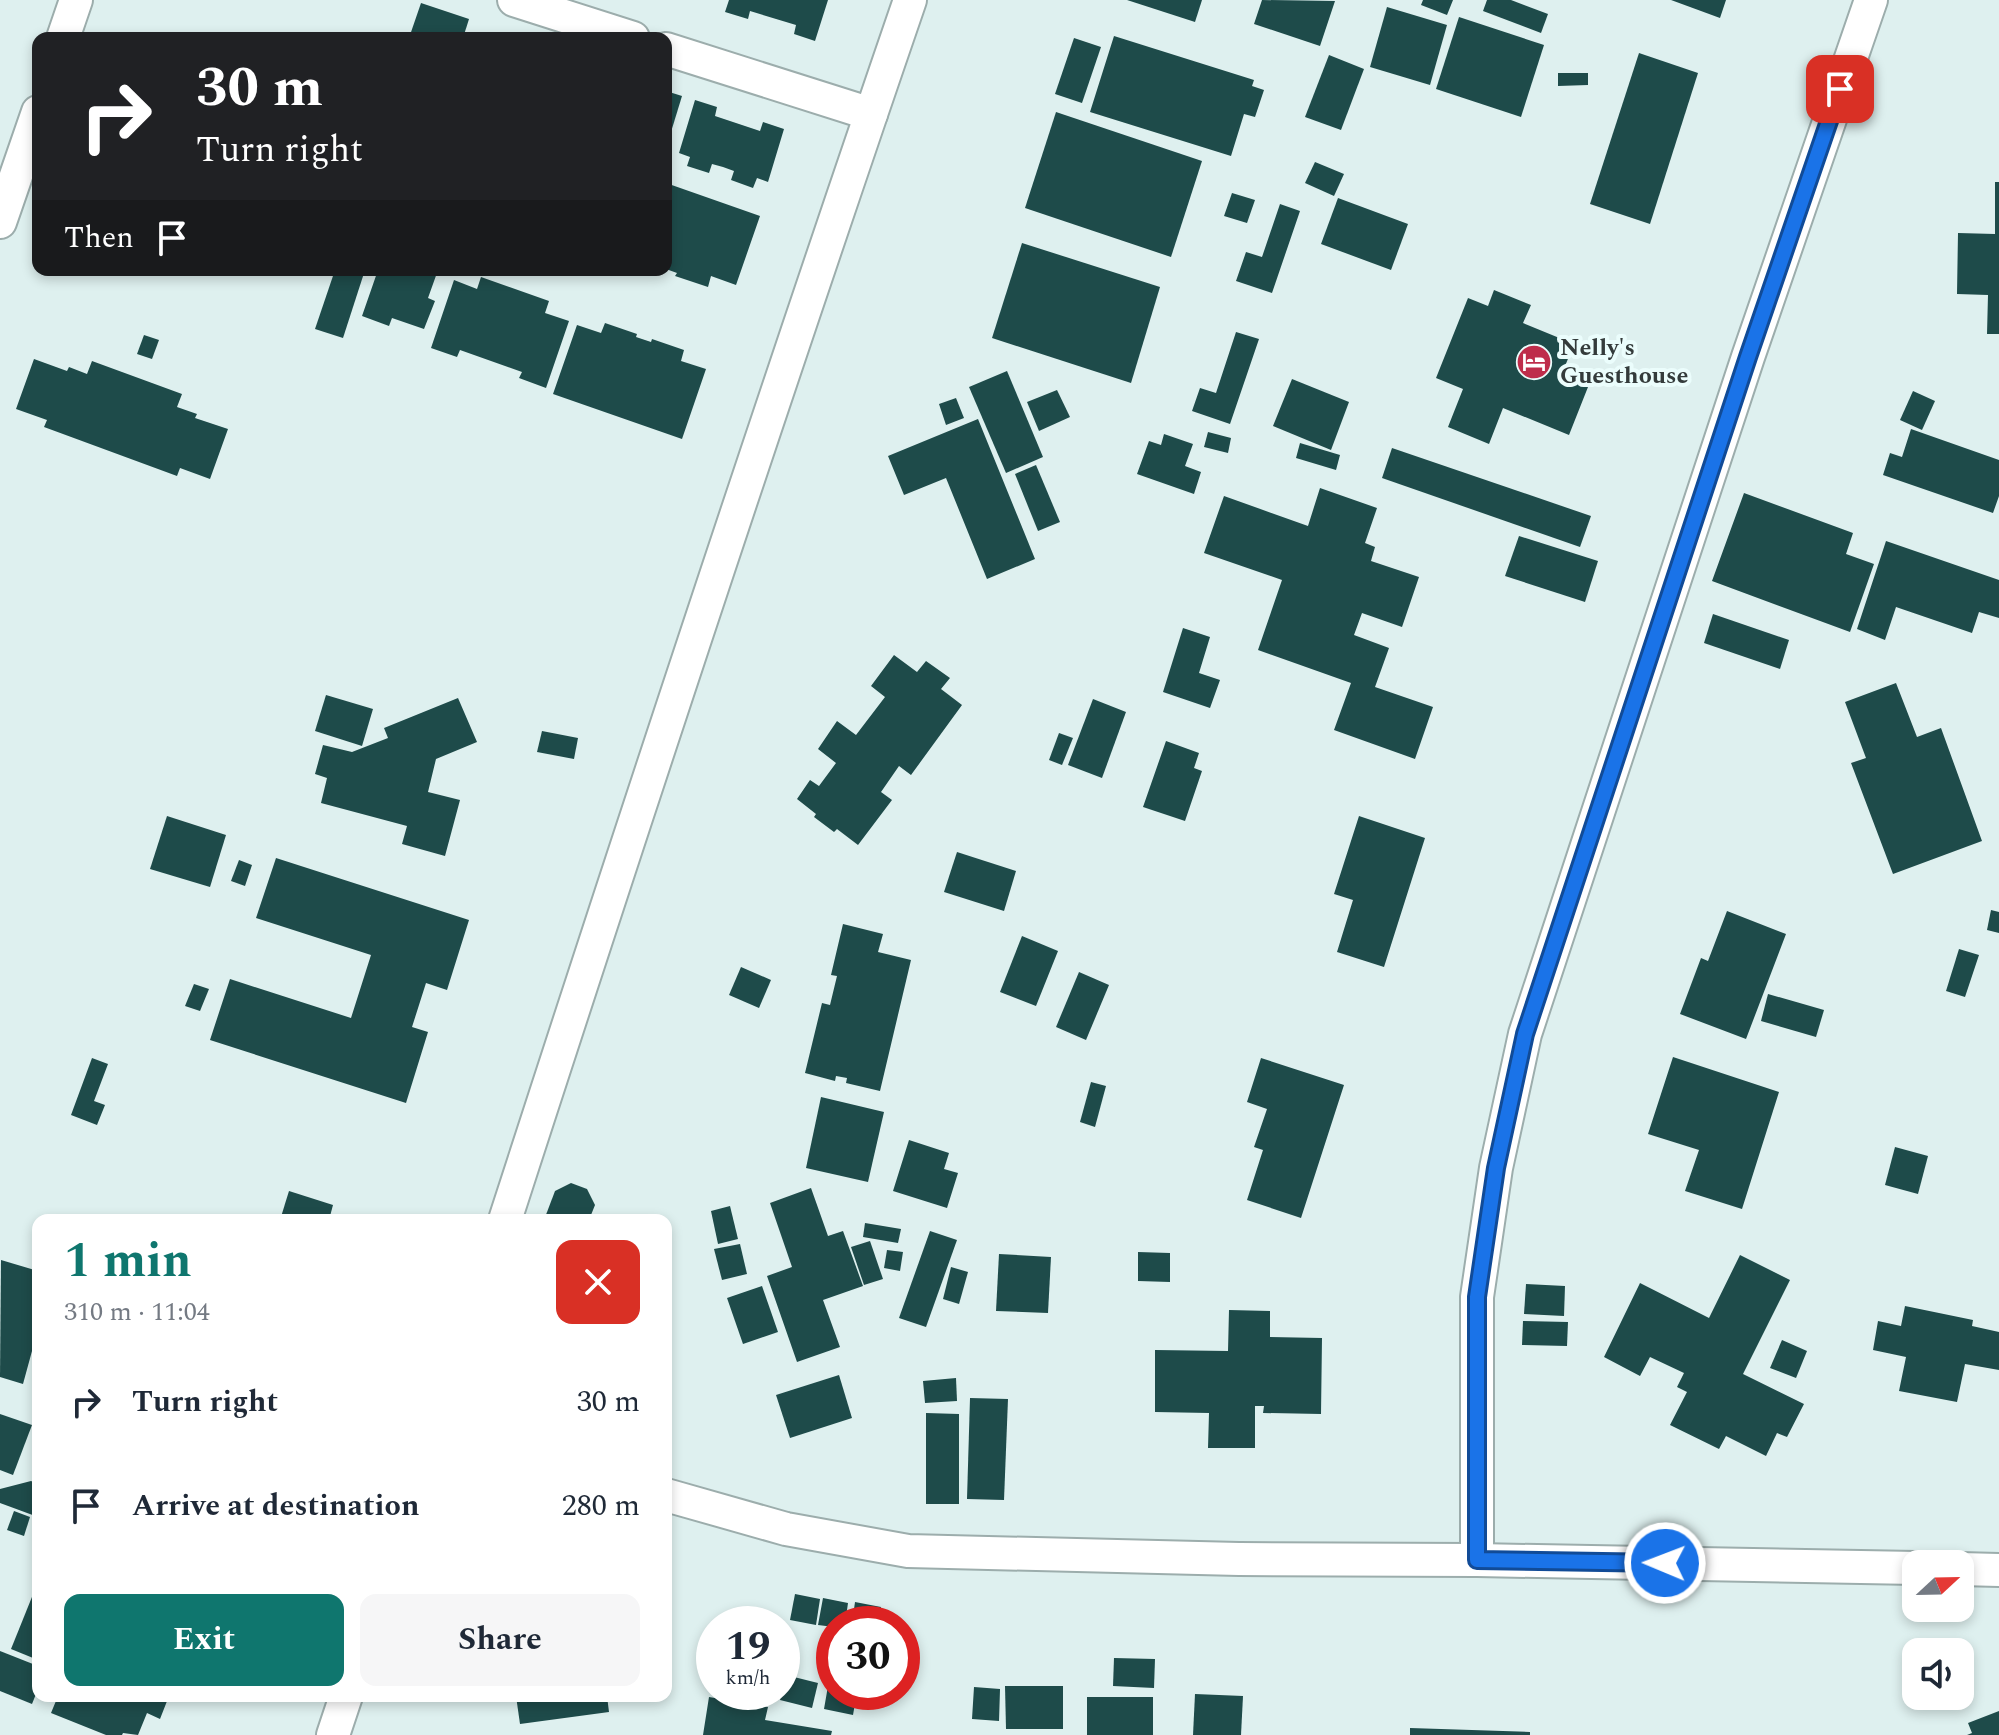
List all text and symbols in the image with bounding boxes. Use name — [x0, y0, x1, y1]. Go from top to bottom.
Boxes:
text: 30 m — [196, 46, 323, 131]
pin — [1806, 55, 1874, 123]
icon: right — [64, 64, 168, 168]
icon: arrive — [1818, 67, 1862, 111]
text: Turn right — [196, 123, 363, 178]
text: Then — [64, 215, 134, 261]
icon: arrive — [150, 216, 194, 260]
place label: Nelly's Guesthouse — [1560, 330, 1688, 394]
hotel icon: Nelly's Guesthouse — [1515, 343, 1553, 381]
text: 1 min — [64, 1225, 192, 1298]
button: close — [556, 1240, 640, 1324]
text: 310 m · 11:04 — [64, 1292, 210, 1332]
text: Turn right — [132, 1379, 278, 1425]
text: 30 m — [577, 1379, 640, 1425]
icon: right — [64, 1380, 108, 1424]
text: Arrive at destination — [132, 1483, 419, 1529]
text: 280 m — [562, 1483, 640, 1529]
icon: arrive — [64, 1484, 108, 1528]
position arrow — [1623, 1521, 1707, 1605]
north arrow — [1902, 1550, 1974, 1622]
map controls — [1902, 1550, 1974, 1710]
button: Exit — [64, 1594, 344, 1686]
button: Share — [360, 1594, 640, 1686]
speed limit sign: 30 — [816, 1606, 920, 1710]
text: 19 — [726, 1617, 770, 1678]
button: sound — [1902, 1638, 1974, 1710]
text: km/h — [726, 1663, 771, 1693]

